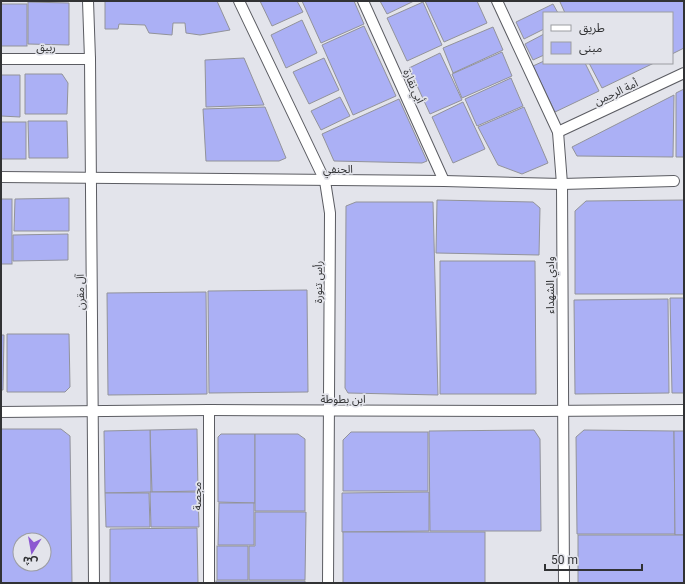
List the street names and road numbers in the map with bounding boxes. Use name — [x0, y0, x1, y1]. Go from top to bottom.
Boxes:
street label: ربيق — [36, 41, 56, 54]
street label: أبي نقارة — [398, 67, 427, 107]
street label: أمة الرحمن — [592, 76, 640, 108]
street label: الحنفي — [323, 163, 353, 179]
street label: وادي الشهداء — [544, 256, 560, 314]
street label: رأس تنورة — [312, 261, 325, 303]
street label: آل مقرن — [74, 273, 87, 310]
street label: ابن بطوطة — [320, 393, 366, 406]
street label: مجصة — [191, 481, 204, 510]

